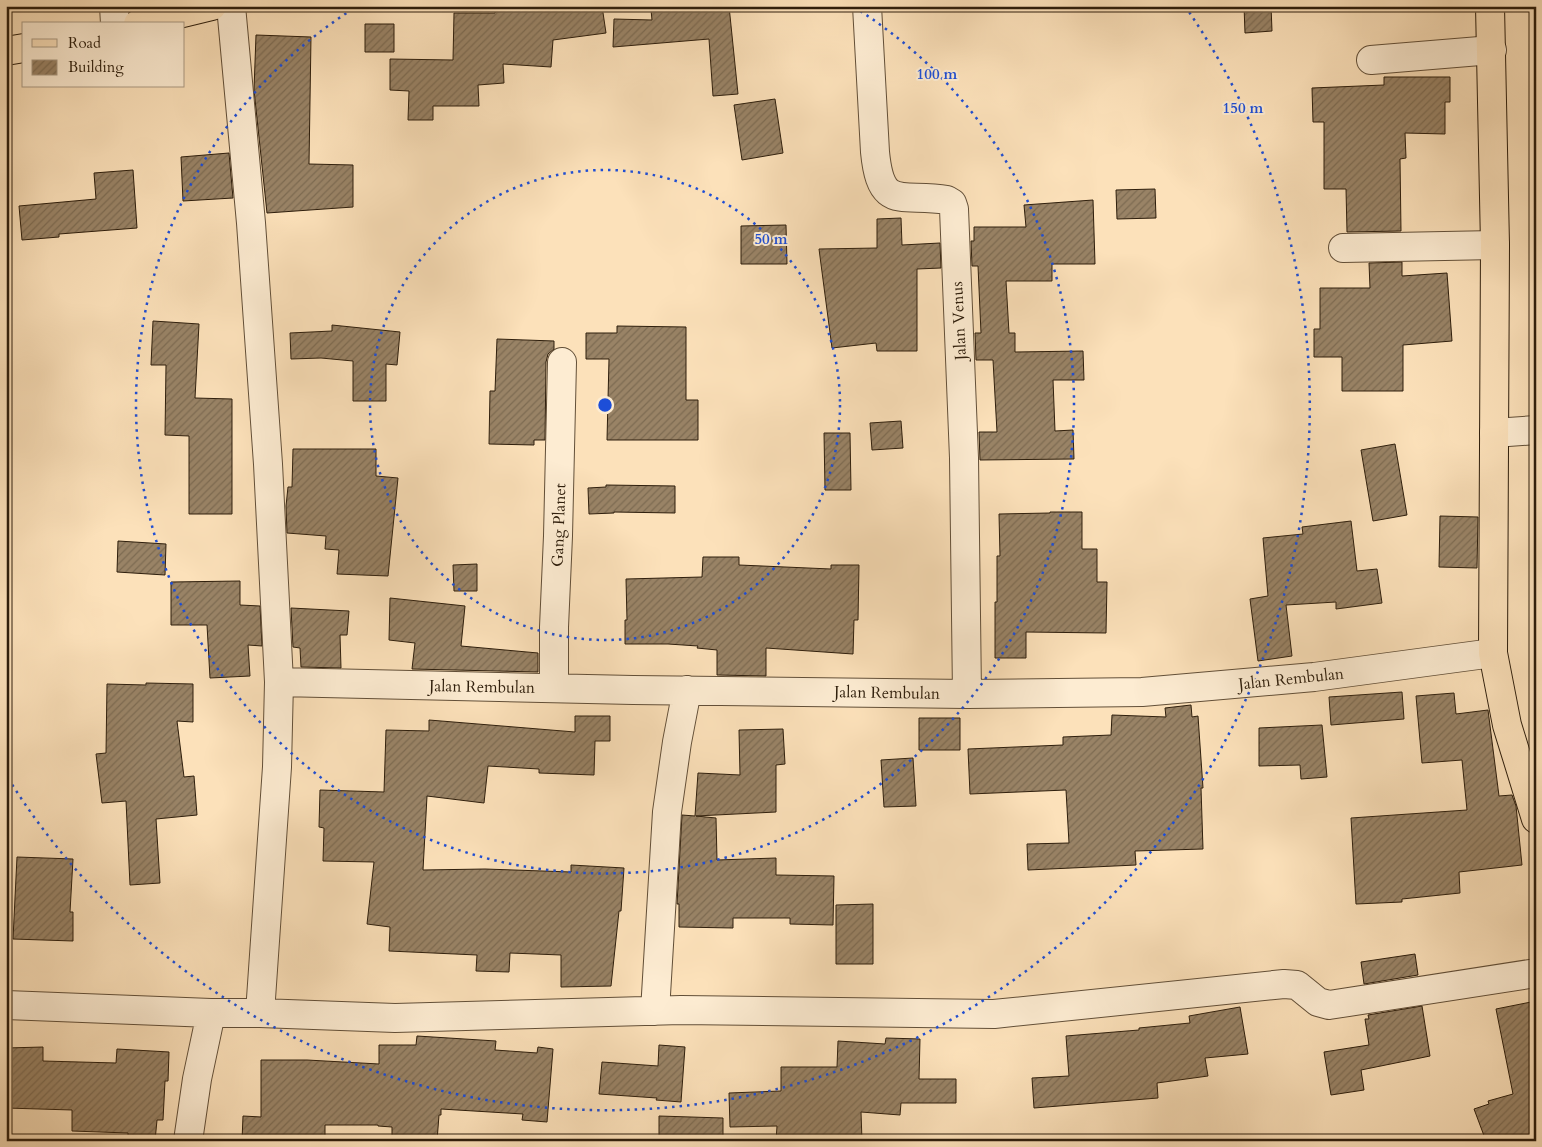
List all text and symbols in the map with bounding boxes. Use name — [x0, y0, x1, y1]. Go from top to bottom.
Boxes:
legend — [22, 22, 185, 88]
text: Road — [68, 33, 101, 53]
text: Building — [68, 57, 124, 77]
text: 100 m — [917, 64, 958, 84]
text: 150 m — [1223, 98, 1264, 118]
text: 50 m — [754, 229, 788, 249]
street label: Jalan Venus — [946, 281, 972, 363]
centre of rings — [596, 396, 614, 414]
street label: Gang Planet — [547, 483, 571, 567]
street label: Jalan Rembulan — [1235, 663, 1345, 696]
street label: Jalan Rembulan — [427, 675, 535, 699]
street label: Jalan Rembulan — [832, 681, 940, 705]

